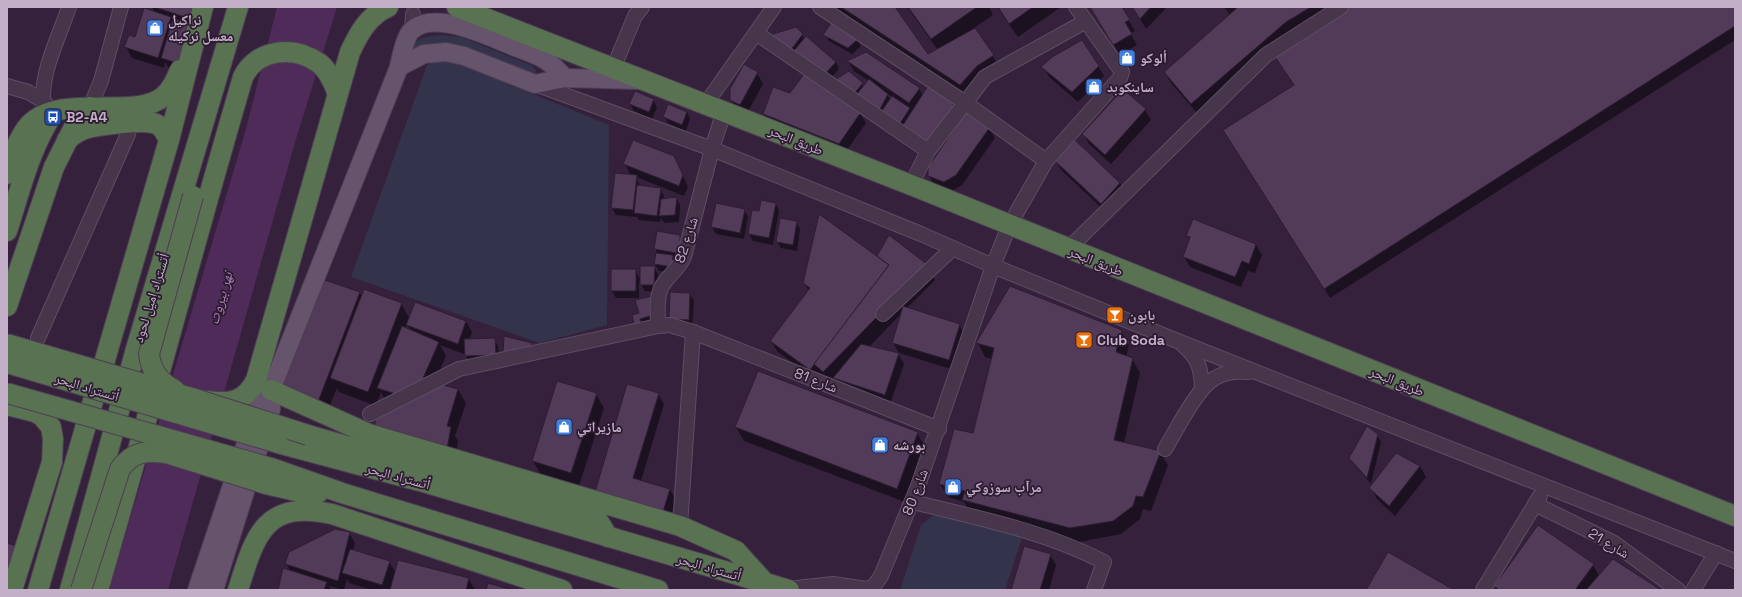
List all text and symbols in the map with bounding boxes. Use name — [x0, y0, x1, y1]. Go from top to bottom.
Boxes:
place label: نراكيل معسل نركيله — [168, 11, 233, 45]
shop icon: نراكيل معسل نركيله — [145, 18, 165, 38]
shop icon: ألوكو — [1117, 48, 1137, 68]
place label: ألوكو — [1140, 49, 1167, 67]
shop icon: ساينكوبد — [1084, 77, 1104, 97]
place label: ساينكوبد — [1107, 78, 1154, 96]
bus stop icon: B2-A4 — [43, 107, 63, 127]
place label: B2-A4 — [66, 108, 107, 126]
street label: طريق البحر — [765, 120, 826, 160]
street label: شارع 82 — [670, 215, 703, 266]
street label: طريق البحر — [1065, 241, 1126, 281]
street label: أتستراد إميل لحود — [129, 251, 174, 345]
water label: نهر بيروت — [203, 267, 237, 327]
bar icon: بابون — [1105, 305, 1125, 325]
place label: بابون — [1128, 306, 1155, 324]
bar icon: Club Soda — [1074, 330, 1094, 350]
place label: Club Soda — [1097, 331, 1165, 349]
street label: طريق البحر — [1366, 361, 1427, 401]
street label: شارع 81 — [792, 364, 840, 397]
street label: أتستراد البحر — [52, 368, 121, 405]
shop icon: مازيراتي — [554, 417, 574, 437]
place label: مازيراتي — [577, 418, 622, 438]
shop icon: بورشه — [870, 435, 890, 455]
place label: بورشه — [893, 436, 925, 454]
street label: أتستراد البحر — [363, 458, 432, 493]
street label: شارع 80 — [898, 466, 933, 518]
shop icon: مرآب سوزوكي — [943, 477, 963, 497]
place label: مرآب سوزوكي — [966, 478, 1042, 498]
street label: شارع 21 — [1585, 524, 1633, 563]
street label: أتستراد البحر — [674, 549, 743, 585]

